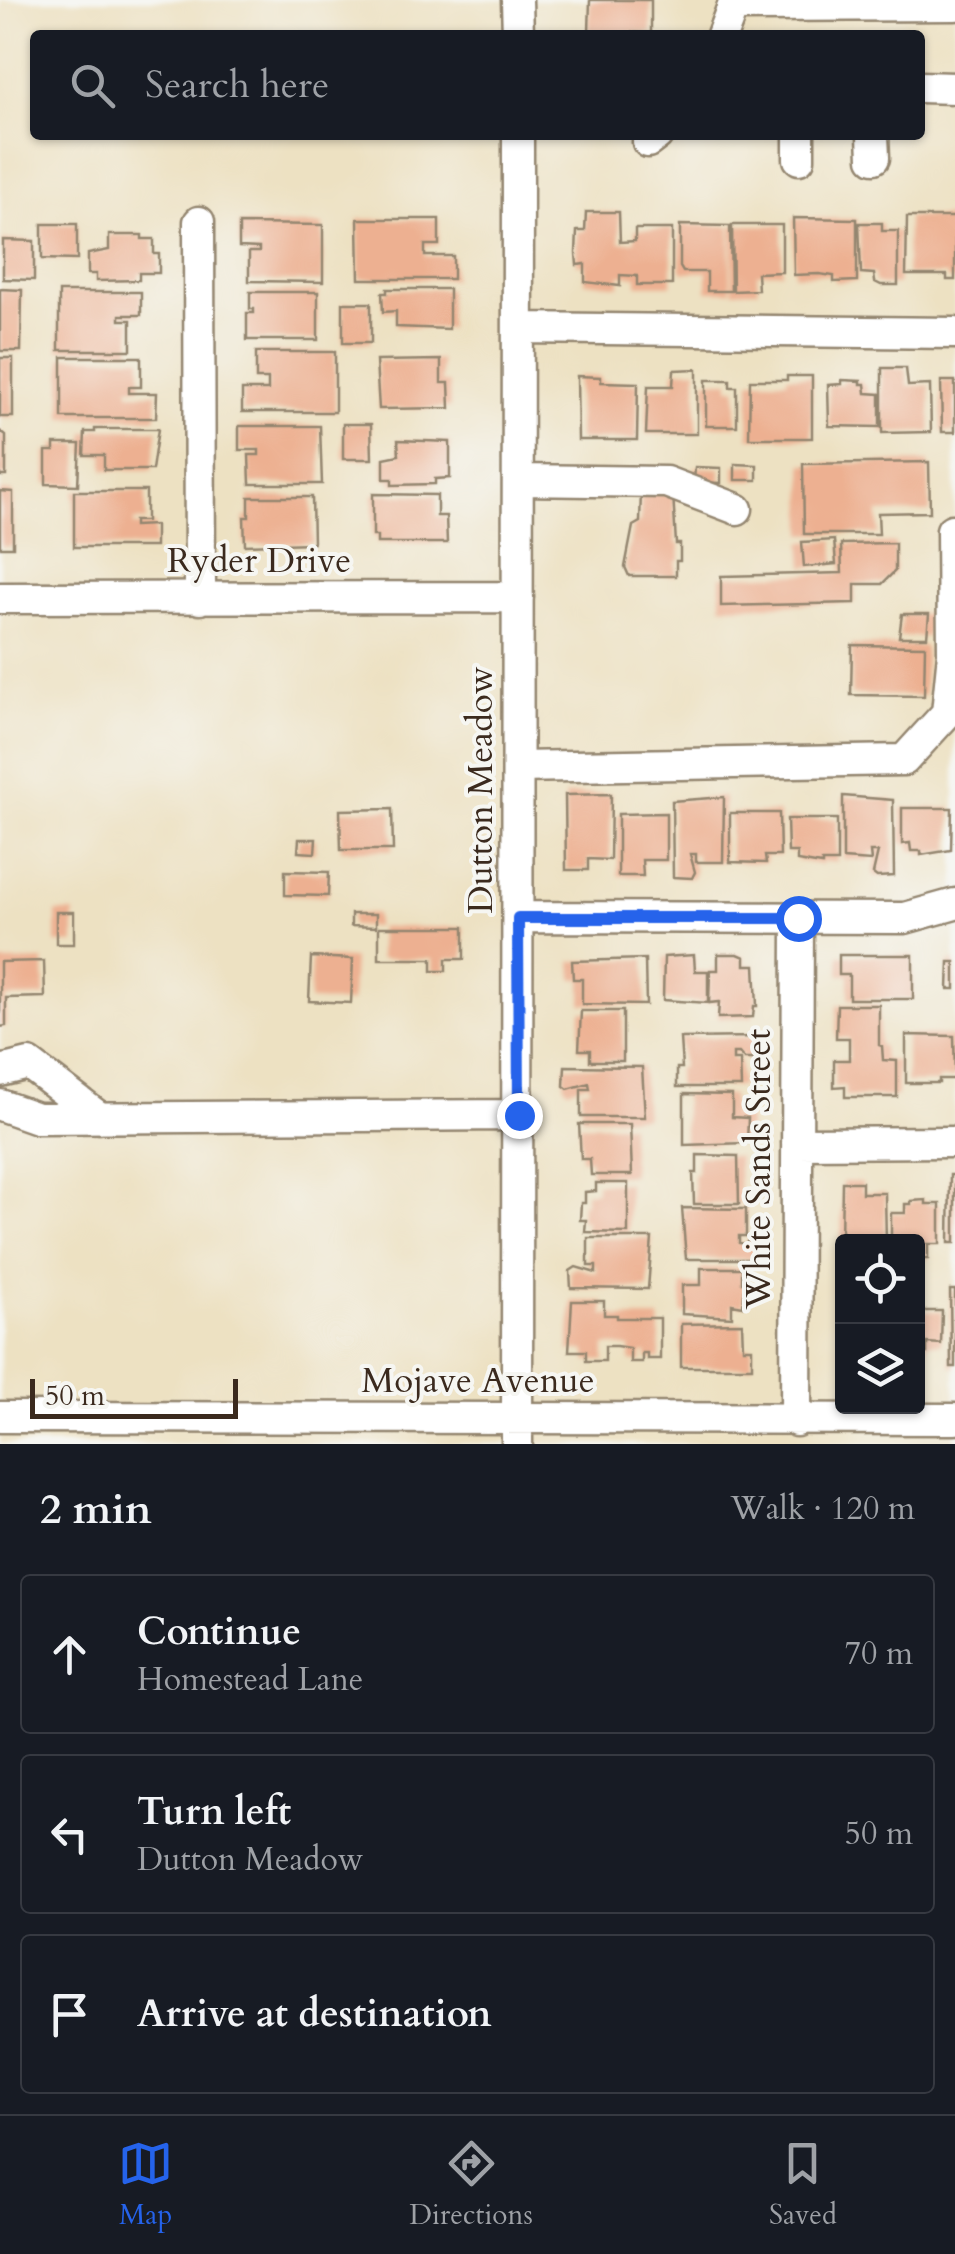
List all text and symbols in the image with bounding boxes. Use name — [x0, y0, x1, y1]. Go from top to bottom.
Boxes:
search box — [30, 30, 925, 140]
icon: search — [65, 58, 120, 113]
text: Search here — [145, 59, 329, 111]
street label: Ryder Drive — [167, 537, 351, 585]
street label: Dutton Meadow — [457, 666, 505, 914]
route start — [776, 896, 822, 942]
street label: White Sands Street — [735, 1029, 783, 1310]
route end — [497, 1093, 543, 1139]
map controls — [835, 1234, 925, 1414]
button: locate — [835, 1234, 925, 1324]
button: layers — [835, 1324, 925, 1414]
street label: Mojave Avenue — [361, 1357, 595, 1405]
scale bar — [30, 1374, 238, 1418]
text: 50 m — [45, 1377, 105, 1415]
text: 2 min — [40, 1481, 152, 1538]
text: Walk · 120 m — [730, 1487, 915, 1531]
text: Continue — [137, 1606, 301, 1658]
icon: ahead — [42, 1627, 97, 1682]
text: 70 m — [845, 1632, 913, 1676]
text: Homestead Lane — [137, 1658, 363, 1702]
text: Turn left — [137, 1786, 291, 1838]
icon: left — [42, 1807, 97, 1862]
text: 50 m — [845, 1812, 913, 1856]
text: Dutton Meadow — [137, 1838, 363, 1882]
icon: arrive — [42, 1987, 97, 2042]
text: Arrive at destination — [137, 1988, 492, 2040]
tab: Map — [118, 2136, 173, 2234]
tab: Directions — [409, 2136, 533, 2234]
tab: Saved — [769, 2136, 837, 2234]

